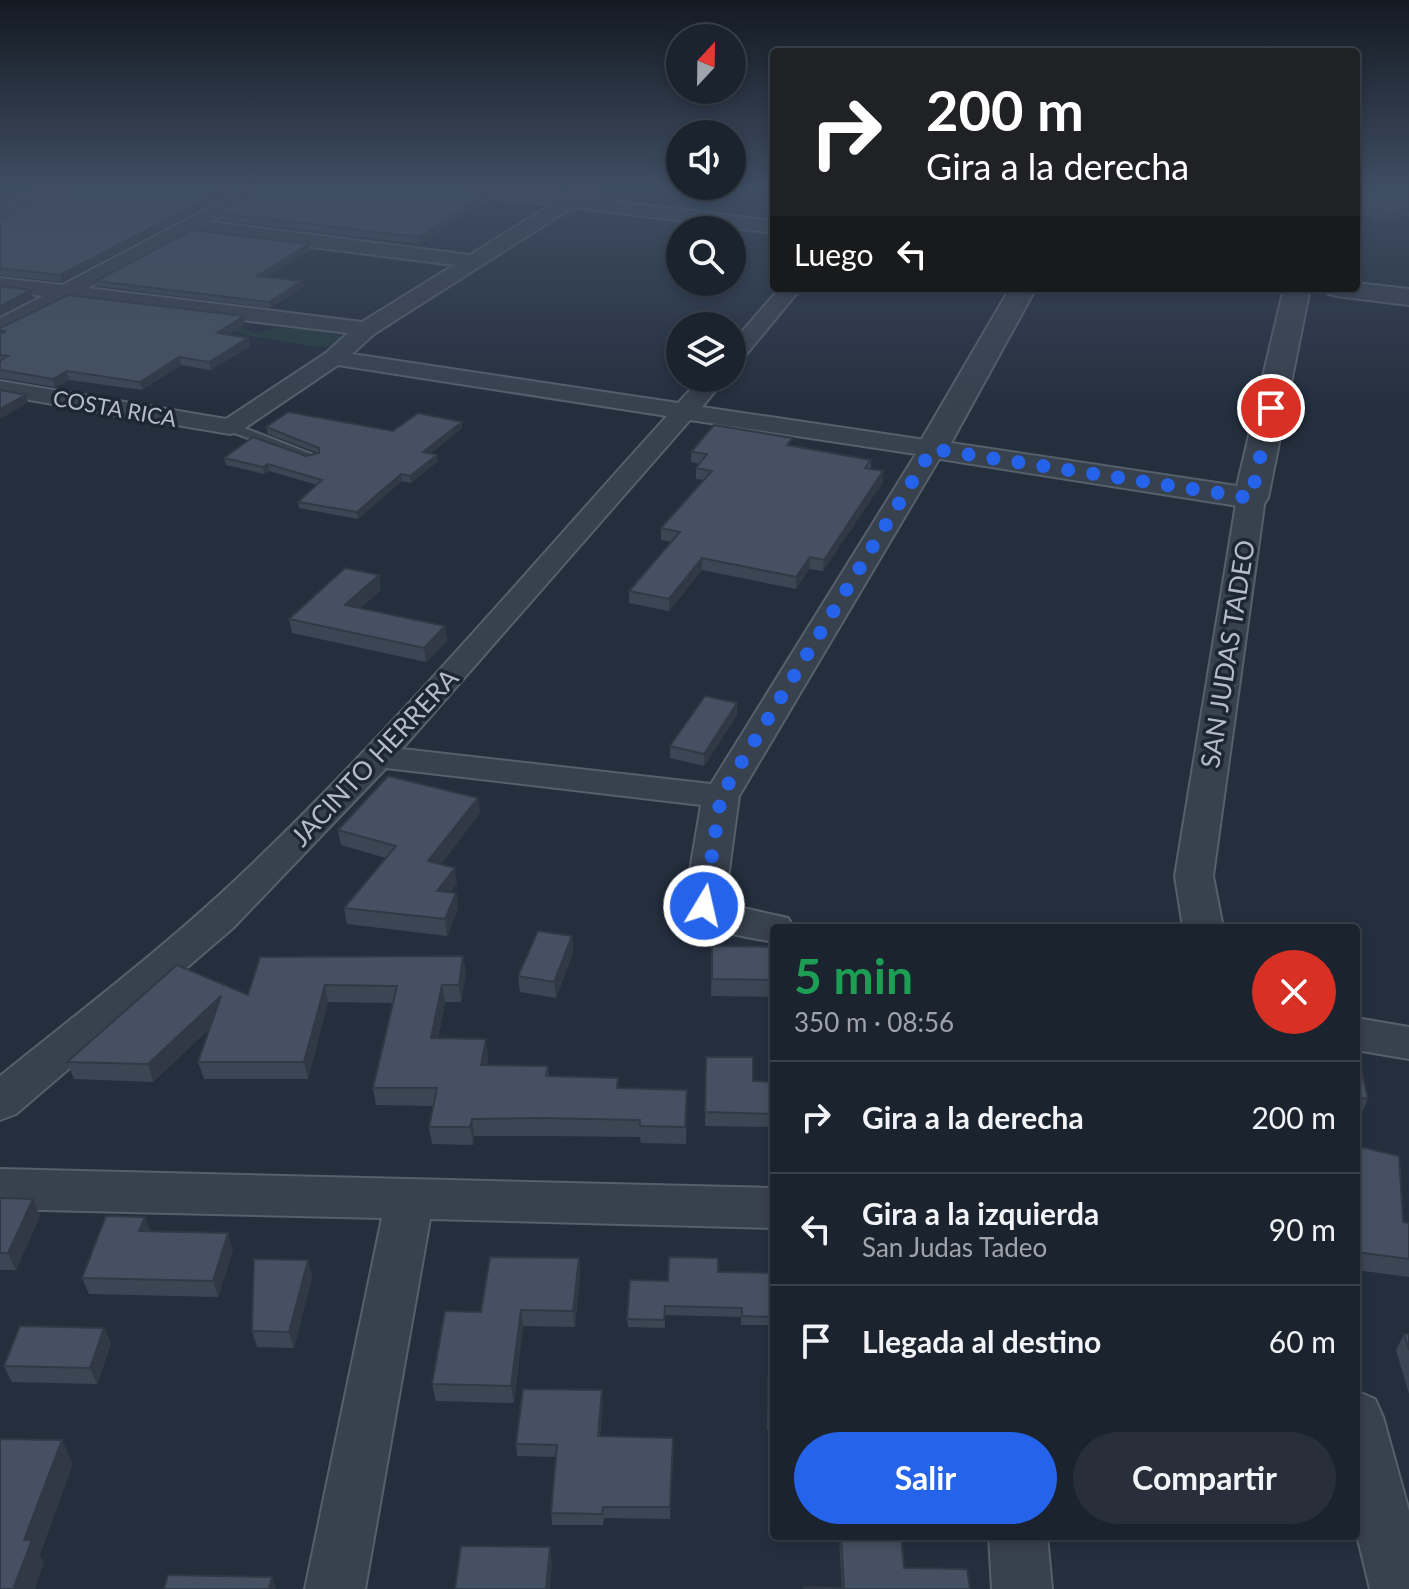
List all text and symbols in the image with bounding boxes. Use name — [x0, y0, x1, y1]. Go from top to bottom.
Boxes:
north arrow — [666, 24, 746, 104]
map controls — [666, 24, 746, 392]
text: 200 m — [926, 76, 1084, 143]
icon: right — [794, 80, 898, 184]
button: sound — [666, 120, 746, 200]
text: Gira a la derecha — [926, 144, 1189, 188]
button: search — [666, 216, 746, 296]
icon: left — [890, 232, 934, 276]
text: Luego — [794, 236, 874, 272]
button: layers — [666, 312, 746, 392]
pin — [1237, 374, 1305, 442]
street label: COSTA RICA — [51, 384, 179, 432]
icon: arrive — [1249, 386, 1293, 430]
street label: SAN JUDAS TADEO — [1193, 538, 1261, 770]
street label: JACINTO HERRERA — [284, 661, 465, 852]
position arrow — [662, 864, 746, 948]
text: 5 min — [794, 947, 913, 1004]
button: close — [1252, 950, 1336, 1034]
text: 350 m · 08:56 — [794, 1006, 954, 1038]
icon: right — [794, 1095, 838, 1139]
text: Gira a la derecha — [862, 1099, 1084, 1135]
text: 200 m — [1251, 1099, 1336, 1135]
text: Gira a la izquierda — [862, 1195, 1099, 1231]
icon: left — [794, 1207, 838, 1251]
text: 90 m — [1269, 1211, 1336, 1247]
text: San Judas Tadeo — [862, 1231, 1047, 1263]
icon: arrive — [794, 1319, 838, 1363]
text: Llegada al destino — [862, 1323, 1101, 1359]
text: 60 m — [1269, 1323, 1336, 1359]
button: Salir — [794, 1432, 1057, 1524]
button: Compartir — [1073, 1432, 1336, 1524]

